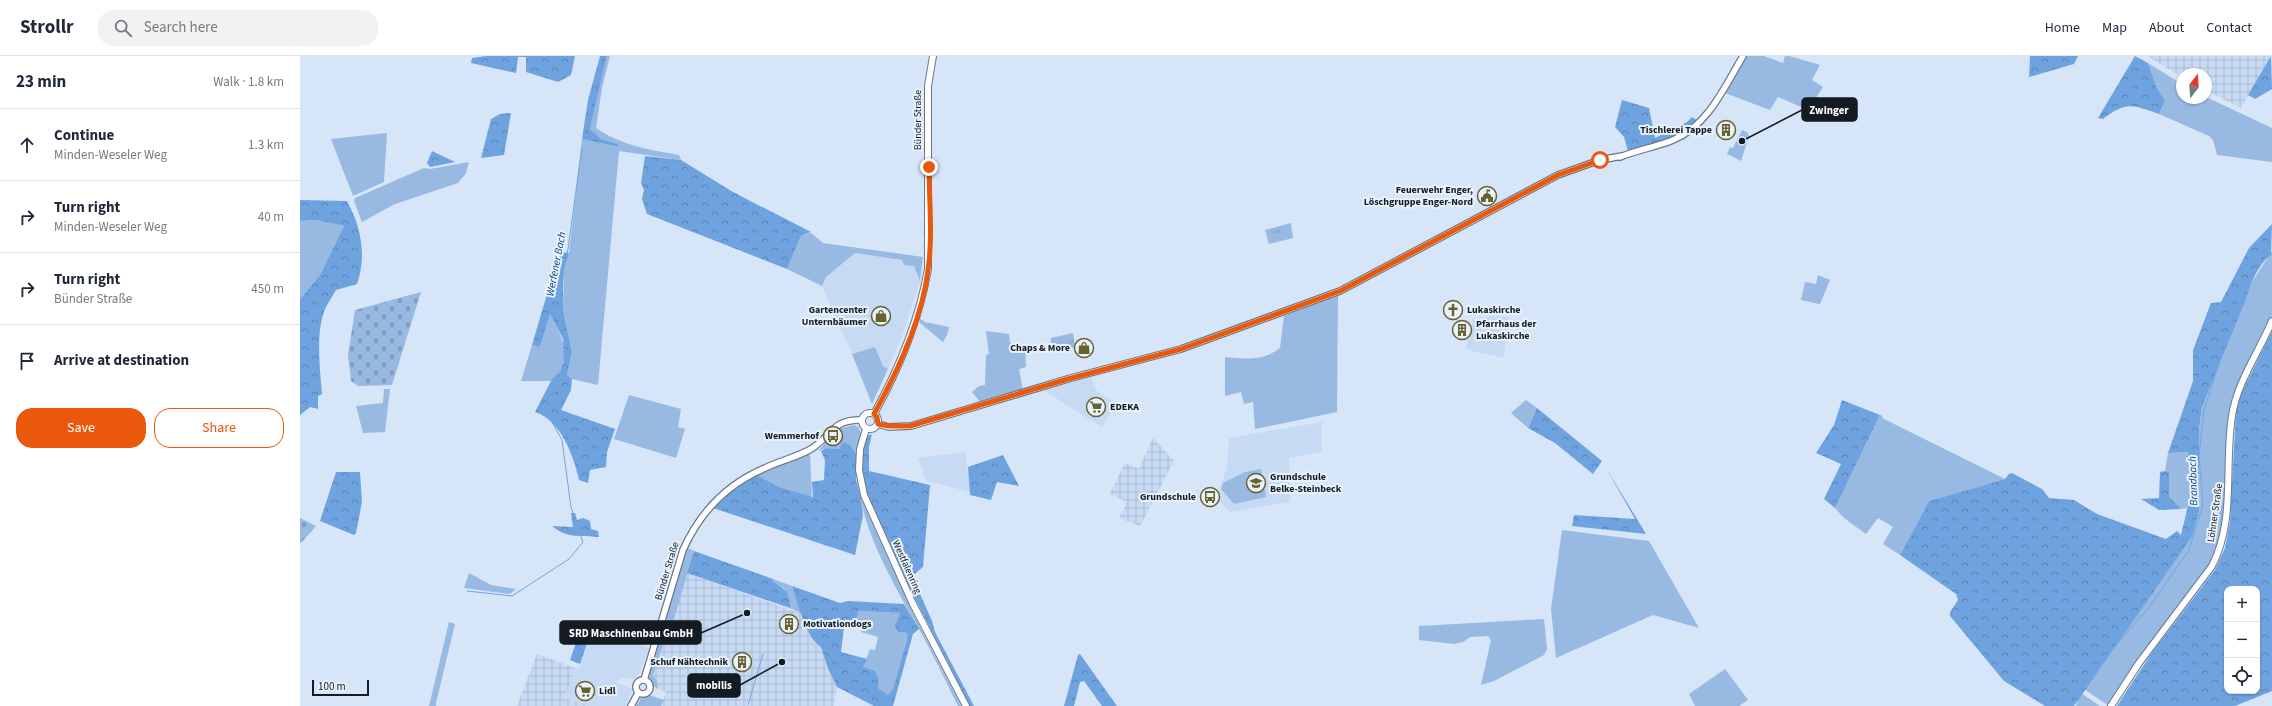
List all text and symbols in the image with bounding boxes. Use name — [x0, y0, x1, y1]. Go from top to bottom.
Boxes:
search box — [98, 10, 378, 46]
text: Strollr — [20, 14, 74, 41]
icon: search — [112, 17, 134, 39]
text: Search here — [144, 17, 218, 38]
text: Home — [2045, 18, 2080, 38]
text: Map — [2102, 18, 2127, 38]
text: About — [2149, 18, 2184, 38]
text: Contact — [2206, 18, 2252, 38]
north arrow — [2176, 68, 2212, 104]
text: 23 min — [16, 70, 66, 94]
text: Walk · 1.8 km — [213, 73, 284, 91]
street label: Bünder Straße — [911, 90, 925, 150]
callout: Zwinger — [1802, 98, 1857, 121]
text: Zwinger — [1809, 103, 1849, 118]
building icon: Tischlerei Tappe — [1715, 119, 1737, 141]
place label: Tischlerei Tappe — [1640, 123, 1712, 137]
text: Continue — [54, 125, 114, 146]
icon: ahead — [16, 134, 38, 156]
text: 1.3 km — [248, 136, 284, 154]
text: Minden-Weseler Weg — [54, 146, 167, 164]
route start — [1591, 151, 1609, 169]
route end — [920, 158, 938, 176]
place label: Feuerwehr Enger, Löschgruppe Enger-Nord — [1364, 183, 1473, 209]
public building icon: Feuerwehr Enger, Löschgruppe Enger-Nord — [1476, 185, 1498, 207]
text: Turn right — [54, 197, 120, 218]
icon: right — [16, 206, 38, 228]
text: 40 m — [258, 208, 284, 226]
text: Minden-Weseler Weg — [54, 218, 167, 236]
water label: Werfener Bach — [542, 230, 570, 297]
text: Turn right — [54, 269, 120, 290]
icon: right — [16, 278, 38, 300]
text: 450 m — [251, 280, 284, 298]
text: Bünder Straße — [54, 290, 132, 308]
church icon: Lukaskirche — [1442, 299, 1464, 321]
place label: Gartencenter Unternbäumer — [802, 303, 867, 329]
place label: Lukaskirche — [1467, 303, 1521, 317]
shop icon: Gartencenter Unternbäumer — [870, 305, 892, 327]
place label: Pfarrhaus der Lukaskirche — [1476, 317, 1536, 343]
building icon: Pfarrhaus der Lukaskirche — [1451, 319, 1473, 341]
shop icon: Chaps & More — [1073, 337, 1095, 359]
place label: Chaps & More — [1010, 341, 1070, 355]
icon: arrive — [16, 350, 38, 372]
text: Arrive at destination — [54, 350, 189, 371]
supermarket icon: EDEKA — [1085, 396, 1107, 418]
place label: EDEKA — [1110, 400, 1139, 414]
button: Save — [16, 408, 146, 448]
button: Share — [154, 408, 284, 448]
bus stop icon: Wemmerhof — [822, 425, 844, 447]
place label: Wemmerhof — [765, 429, 820, 443]
water label: Brandbach — [2185, 456, 2201, 506]
place label: Grundschule Belke-Steinbeck — [1270, 470, 1342, 496]
school or university icon: Grundschule Belke-Steinbeck — [1245, 472, 1267, 494]
street label: Löhner Straße — [2204, 483, 2226, 543]
bus stop icon: Grundschule — [1199, 486, 1221, 508]
place label: Grundschule — [1140, 490, 1196, 504]
street label: Westfalenring — [889, 538, 925, 596]
street label: Bünder Straße — [651, 540, 683, 602]
map controls — [2224, 586, 2260, 694]
button: + — [2224, 586, 2260, 622]
building icon: Motivationdogs — [778, 613, 800, 635]
place label: Motivationdogs — [803, 617, 872, 631]
callout: SRD Maschinenbau GmbH — [560, 621, 701, 644]
button: − — [2224, 622, 2260, 658]
text: SRD Maschinenbau GmbH — [569, 626, 693, 641]
building icon: Schuf Nähtechnik — [731, 651, 753, 673]
place label: Schuf Nähtechnik — [650, 655, 729, 669]
button: locate — [2224, 658, 2260, 694]
callout: mobilis — [688, 674, 740, 697]
scale bar — [312, 678, 369, 697]
text: mobilis — [696, 678, 732, 693]
text: 100 m — [318, 679, 346, 694]
supermarket icon: Lidl — [574, 680, 596, 702]
place label: Lidl — [599, 684, 616, 698]

